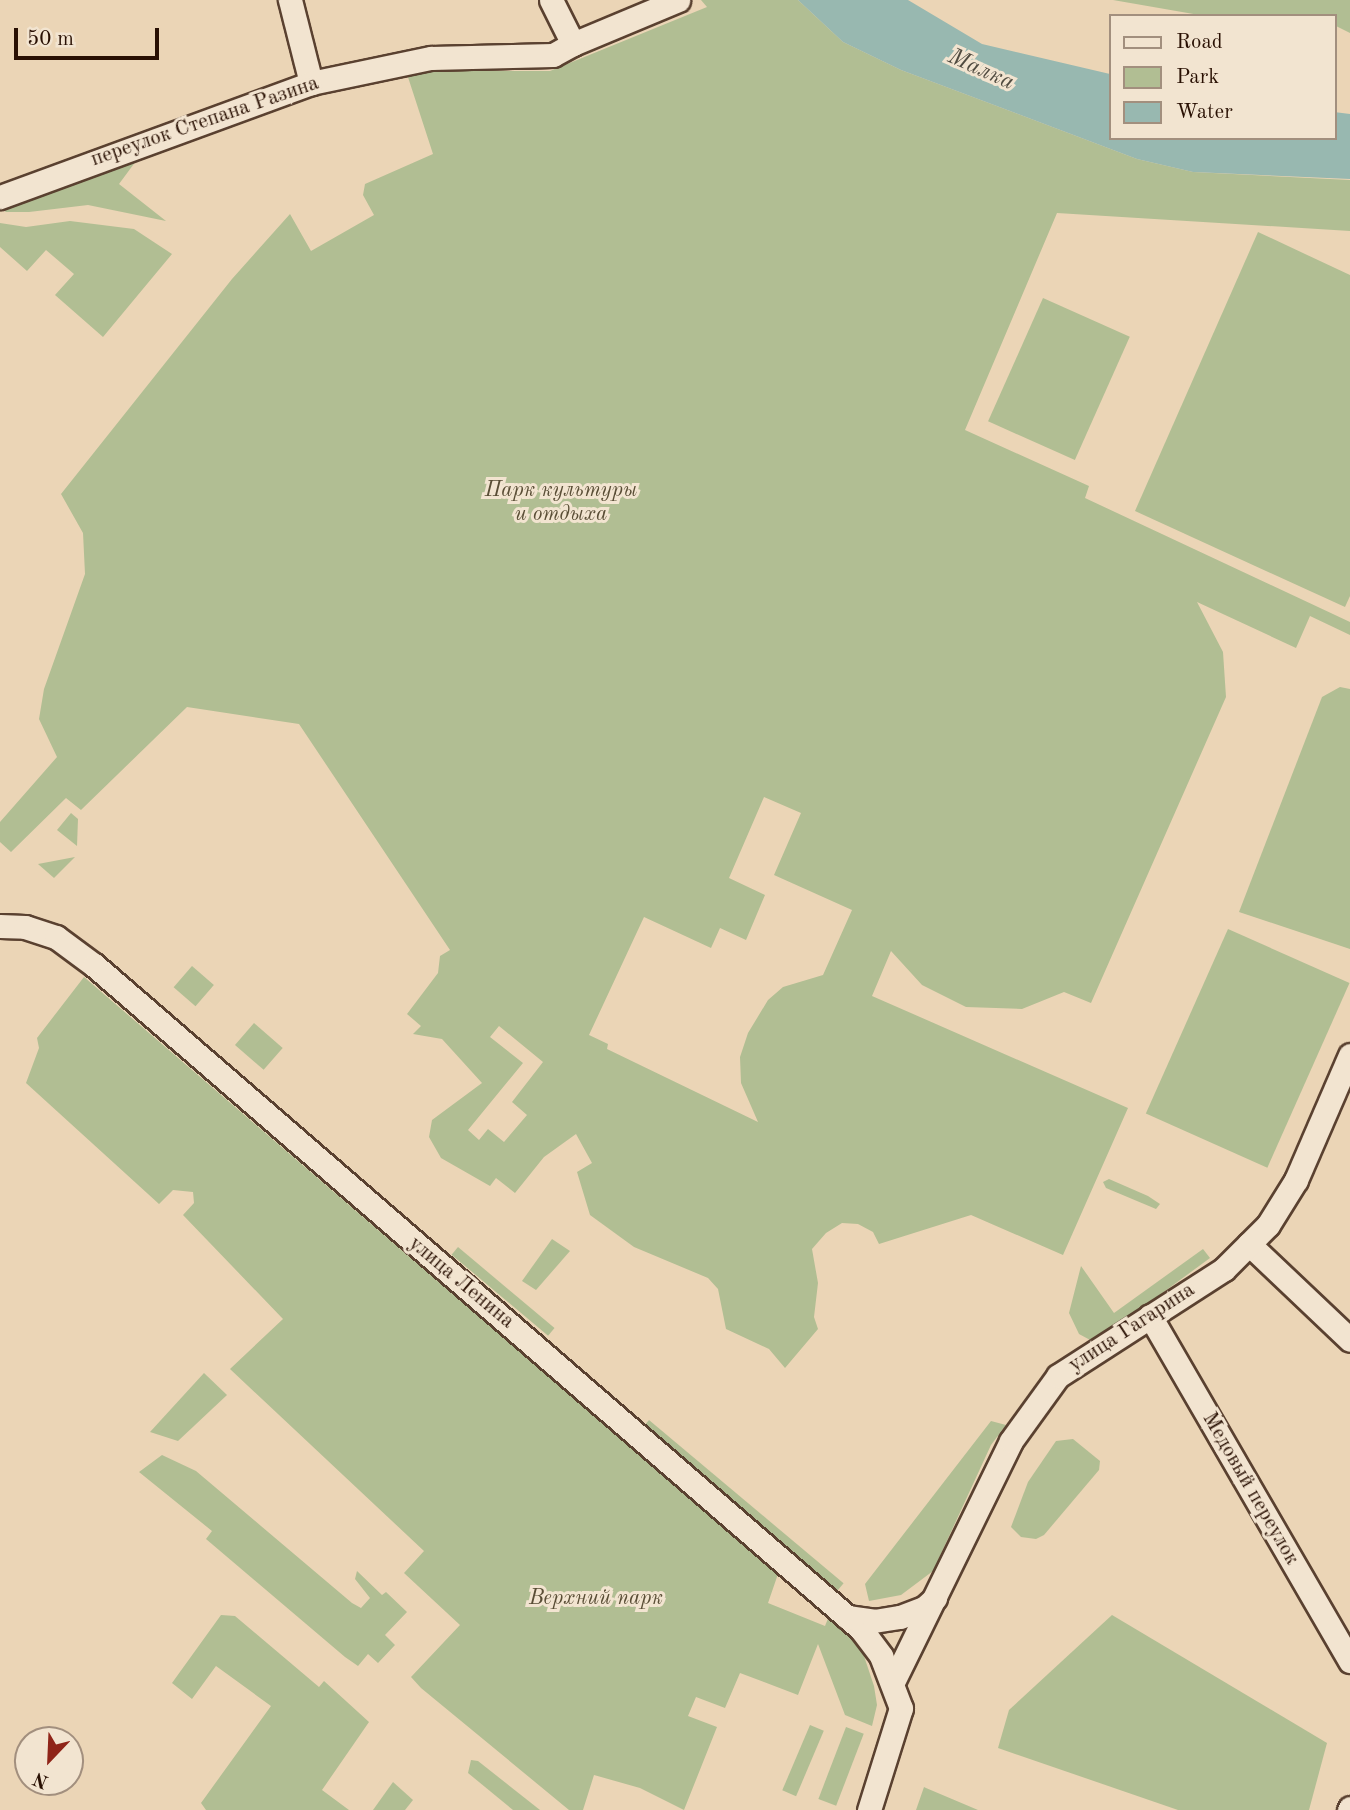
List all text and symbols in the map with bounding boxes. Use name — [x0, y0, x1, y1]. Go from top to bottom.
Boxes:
scale bar — [18, 14, 163, 58]
legend — [1108, 14, 1336, 140]
text: 50 m — [27, 29, 74, 50]
text: Road — [1176, 32, 1223, 53]
water label: Малка — [944, 43, 1018, 97]
text: Park — [1176, 67, 1219, 88]
street label: переулок Степана Разина — [88, 71, 322, 173]
text: Water — [1176, 102, 1233, 123]
park label: Парк культуры и отдыха — [485, 478, 637, 528]
street label: улица Ленина — [403, 1231, 519, 1335]
street label: улица Гагарина — [1064, 1278, 1200, 1378]
street label: Медовый переулок — [1196, 1408, 1304, 1570]
park label: Верхний парк — [529, 1586, 663, 1612]
north arrow — [14, 1726, 84, 1796]
text: N — [31, 1767, 52, 1791]

